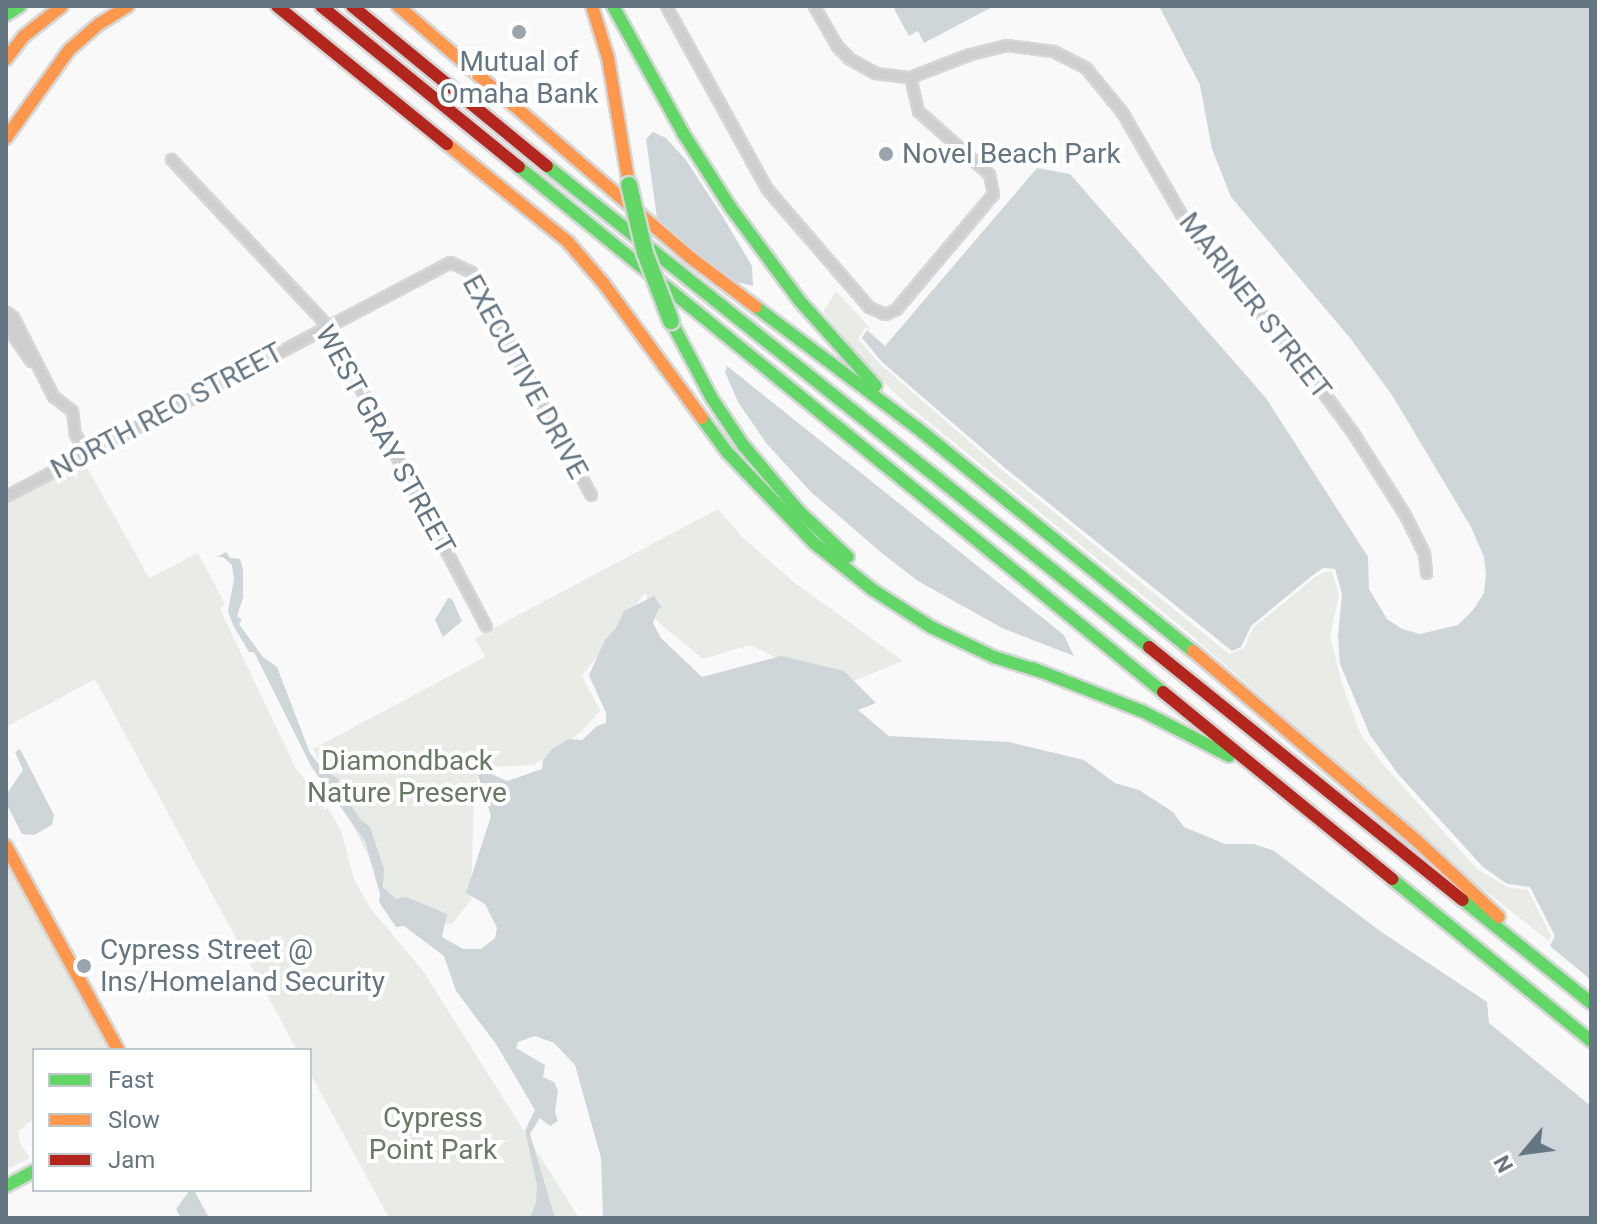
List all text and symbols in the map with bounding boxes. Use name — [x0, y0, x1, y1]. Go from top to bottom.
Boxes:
marker: Mutual of Omaha Bank — [510, 23, 528, 41]
place label: Mutual of Omaha Bank — [440, 45, 598, 111]
place label: Novel Beach Park — [902, 137, 1121, 171]
marker: Novel Beach Park — [877, 145, 895, 163]
street label: MARINER STREET — [1172, 206, 1338, 406]
street label: EXECUTIVE DRIVE — [455, 269, 595, 485]
street label: WEST GRAY STREET — [308, 319, 462, 561]
street label: NORTH REO STREET — [45, 336, 289, 486]
park label: Diamondback Nature Preserve — [307, 744, 507, 810]
place label: Cypress Street @ Ins/Homeland Security — [100, 933, 385, 999]
marker: Cypress Street @ Ins/Homeland Security — [75, 957, 93, 975]
legend — [32, 1048, 312, 1192]
text: Fast — [108, 1066, 154, 1094]
park label: Cypress Point Park — [369, 1101, 497, 1167]
text: Slow — [108, 1106, 160, 1134]
north arrow — [1485, 1112, 1565, 1192]
text: Jam — [108, 1146, 155, 1174]
text: N — [1489, 1151, 1518, 1177]

